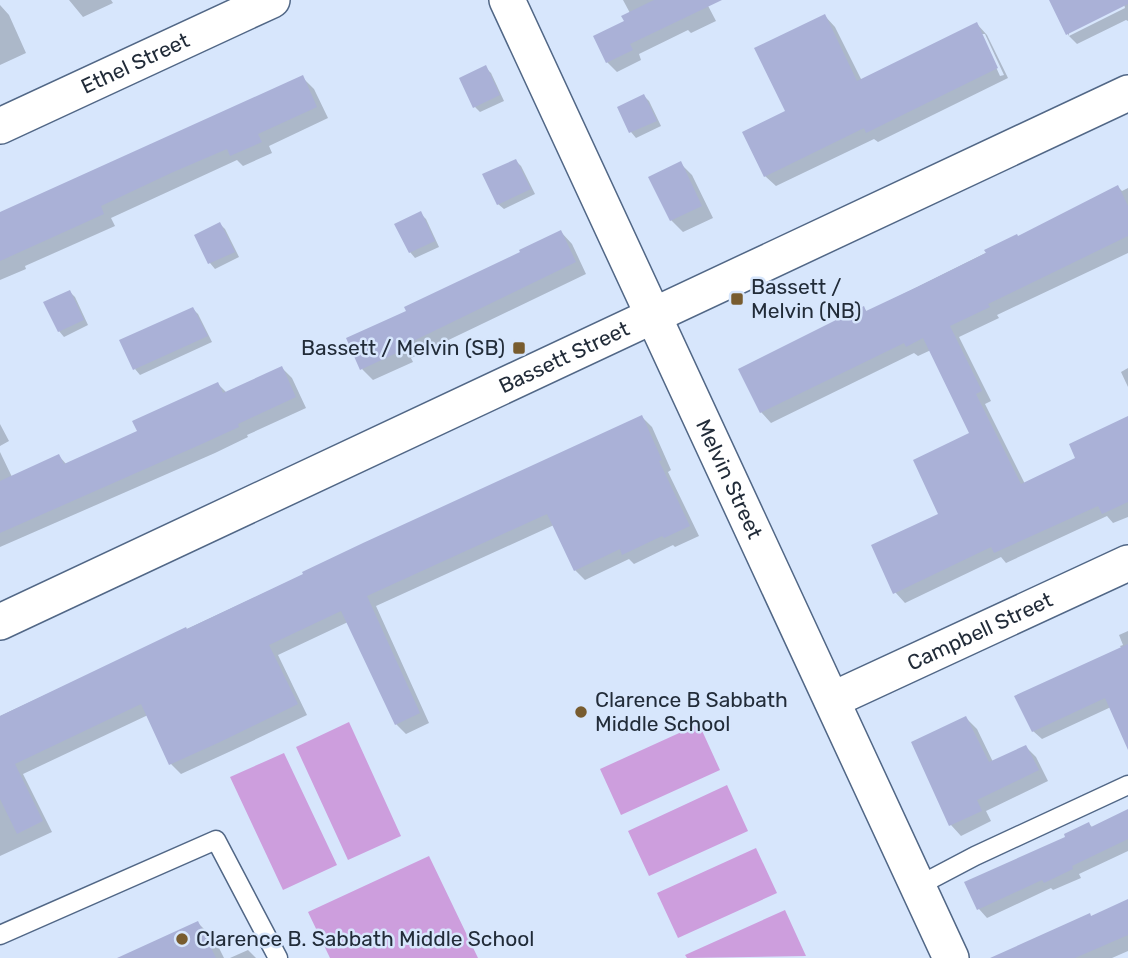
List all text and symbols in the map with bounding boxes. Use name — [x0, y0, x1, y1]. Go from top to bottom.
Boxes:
street label: Ethel Street — [77, 27, 193, 99]
place label: Bassett / Melvin (NB) — [751, 274, 861, 323]
marker: Bassett / Melvin (NB) — [729, 291, 745, 307]
street label: Bassett Street — [495, 316, 633, 398]
place label: Bassett / Melvin (SB) — [301, 335, 505, 360]
marker: Bassett / Melvin (SB) — [511, 340, 527, 356]
street label: Melvin Street — [691, 415, 768, 543]
street label: Campbell Street — [903, 587, 1056, 675]
place label: Clarence B Sabbath Middle School — [595, 687, 788, 736]
marker: Clarence B Sabbath Middle School — [573, 704, 589, 720]
place label: Clarence B. Sabbath Middle School — [196, 926, 534, 951]
marker: Clarence B. Sabbath Middle School — [174, 931, 190, 947]

